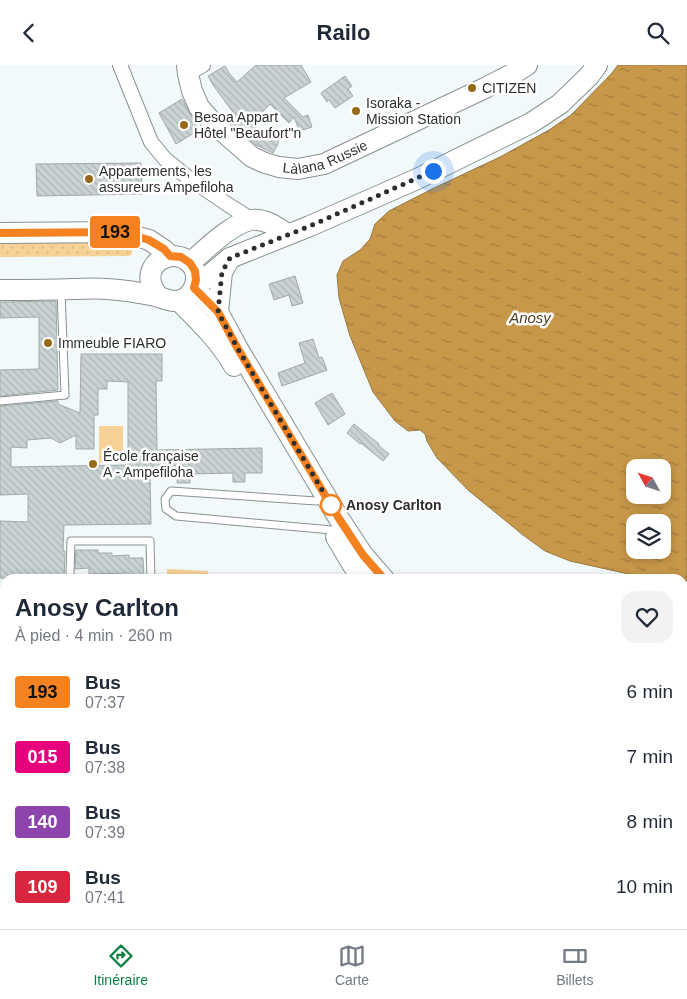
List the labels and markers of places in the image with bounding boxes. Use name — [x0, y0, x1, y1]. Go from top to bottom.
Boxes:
place label: CITIZEN — [482, 80, 536, 96]
marker: CITIZEN — [466, 82, 478, 94]
place label: Isoraka - Mission Station — [366, 95, 461, 127]
marker: Isoraka - Mission Station — [350, 105, 362, 117]
place label: Besoa Appart Hôtel "Beaufort"n — [194, 109, 301, 141]
marker: Besoa Appart Hôtel "Beaufort"n — [178, 119, 190, 131]
place label: Appartements, les assureurs Ampefiloha — [99, 163, 234, 195]
marker: Appartements, les assureurs Ampefiloha — [83, 173, 95, 185]
place label: Immeuble FIARO — [58, 335, 166, 351]
marker: Immeuble FIARO — [42, 337, 54, 349]
place label: École française A - Ampefiloha — [103, 448, 199, 480]
marker: École française A - Ampefiloha — [87, 458, 99, 470]
marker: Anosy Carlton — [320, 494, 342, 516]
place label: Anosy Carlton — [346, 497, 442, 513]

